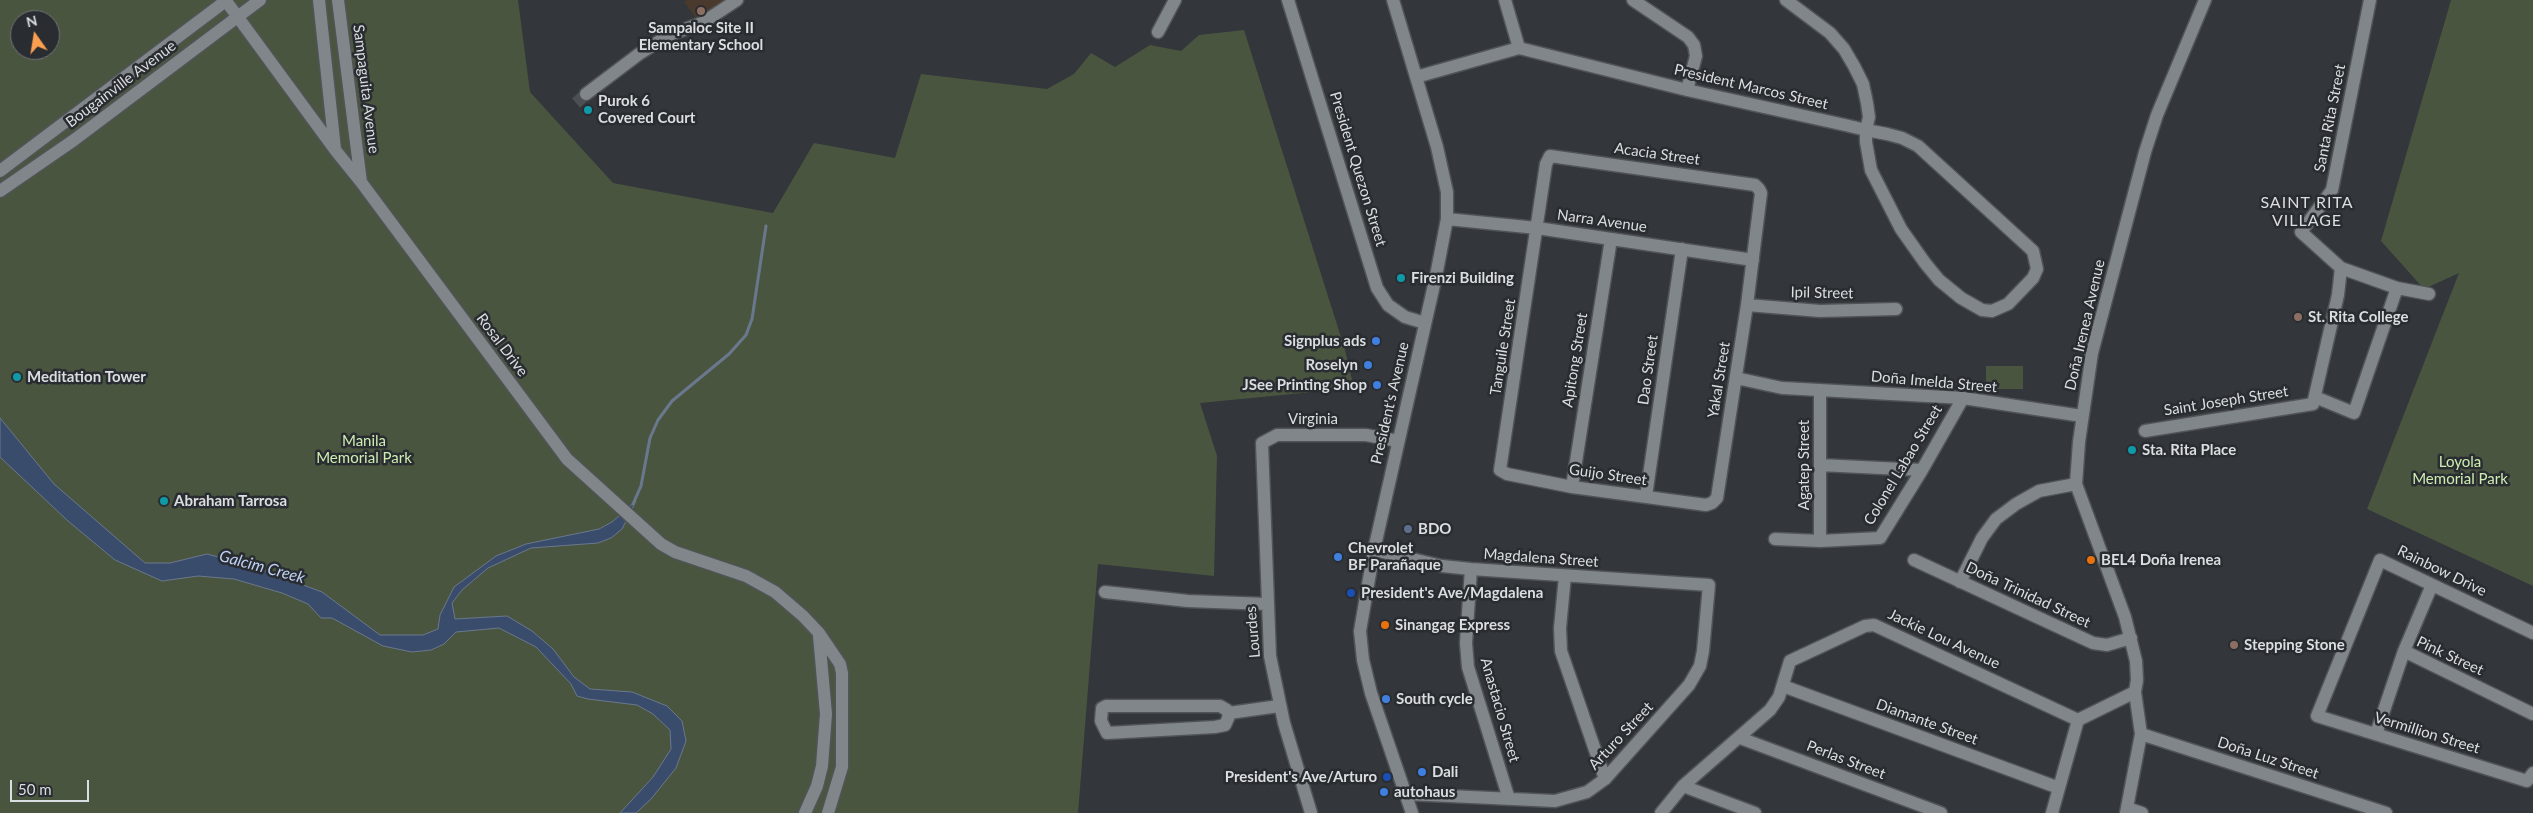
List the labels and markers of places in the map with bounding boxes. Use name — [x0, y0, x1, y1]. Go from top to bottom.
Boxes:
marker: Sampaloc Site II Elementary School — [695, 5, 707, 17]
place label: Sampaloc Site II Elementary School — [639, 19, 763, 54]
place label: Purok 6 Covered Court — [598, 92, 695, 127]
marker: Purok 6 Covered Court — [582, 104, 594, 116]
place label: Firenzi Building — [1411, 269, 1514, 287]
marker: Firenzi Building — [1395, 272, 1407, 284]
place label: St. Rita College — [2308, 308, 2409, 326]
marker: St. Rita College — [2292, 311, 2304, 323]
place label: Signplus ads — [1284, 332, 1366, 350]
marker: Signplus ads — [1370, 335, 1382, 347]
place label: Roselyn — [1306, 356, 1358, 374]
marker: Roselyn — [1362, 359, 1374, 371]
place label: Meditation Tower — [27, 368, 146, 386]
marker: Meditation Tower — [11, 371, 23, 383]
place label: JSee Printing Shop — [1242, 376, 1367, 394]
marker: JSee Printing Shop — [1371, 379, 1383, 391]
place label: Sta. Rita Place — [2142, 441, 2236, 459]
marker: Sta. Rita Place — [2126, 444, 2138, 456]
place label: Abraham Tarrosa — [174, 492, 287, 510]
marker: Abraham Tarrosa — [158, 495, 170, 507]
place label: BDO — [1418, 520, 1451, 538]
marker: BDO — [1402, 523, 1414, 535]
place label: Chevrolet BF Parañaque — [1348, 539, 1441, 574]
marker: Chevrolet BF Parañaque — [1332, 551, 1344, 563]
place label: BEL4 Doña Irenea — [2101, 551, 2221, 569]
marker: BEL4 Doña Irenea — [2085, 554, 2097, 566]
place label: President's Ave/Magdalena — [1361, 584, 1543, 602]
marker: President's Ave/Magdalena — [1345, 587, 1357, 599]
place label: Sinangag Express — [1395, 616, 1510, 634]
marker: Sinangag Express — [1379, 619, 1391, 631]
place label: Stepping Stone — [2244, 636, 2345, 654]
marker: Stepping Stone — [2228, 639, 2240, 651]
place label: South cycle — [1396, 690, 1473, 708]
marker: South cycle — [1380, 693, 1392, 705]
place label: Dali — [1432, 763, 1458, 781]
marker: Dali — [1416, 766, 1428, 778]
place label: President's Ave/Arturo — [1225, 768, 1377, 786]
marker: President's Ave/Arturo — [1381, 771, 1393, 783]
place label: autohaus — [1394, 783, 1455, 801]
marker: autohaus — [1378, 786, 1390, 798]

